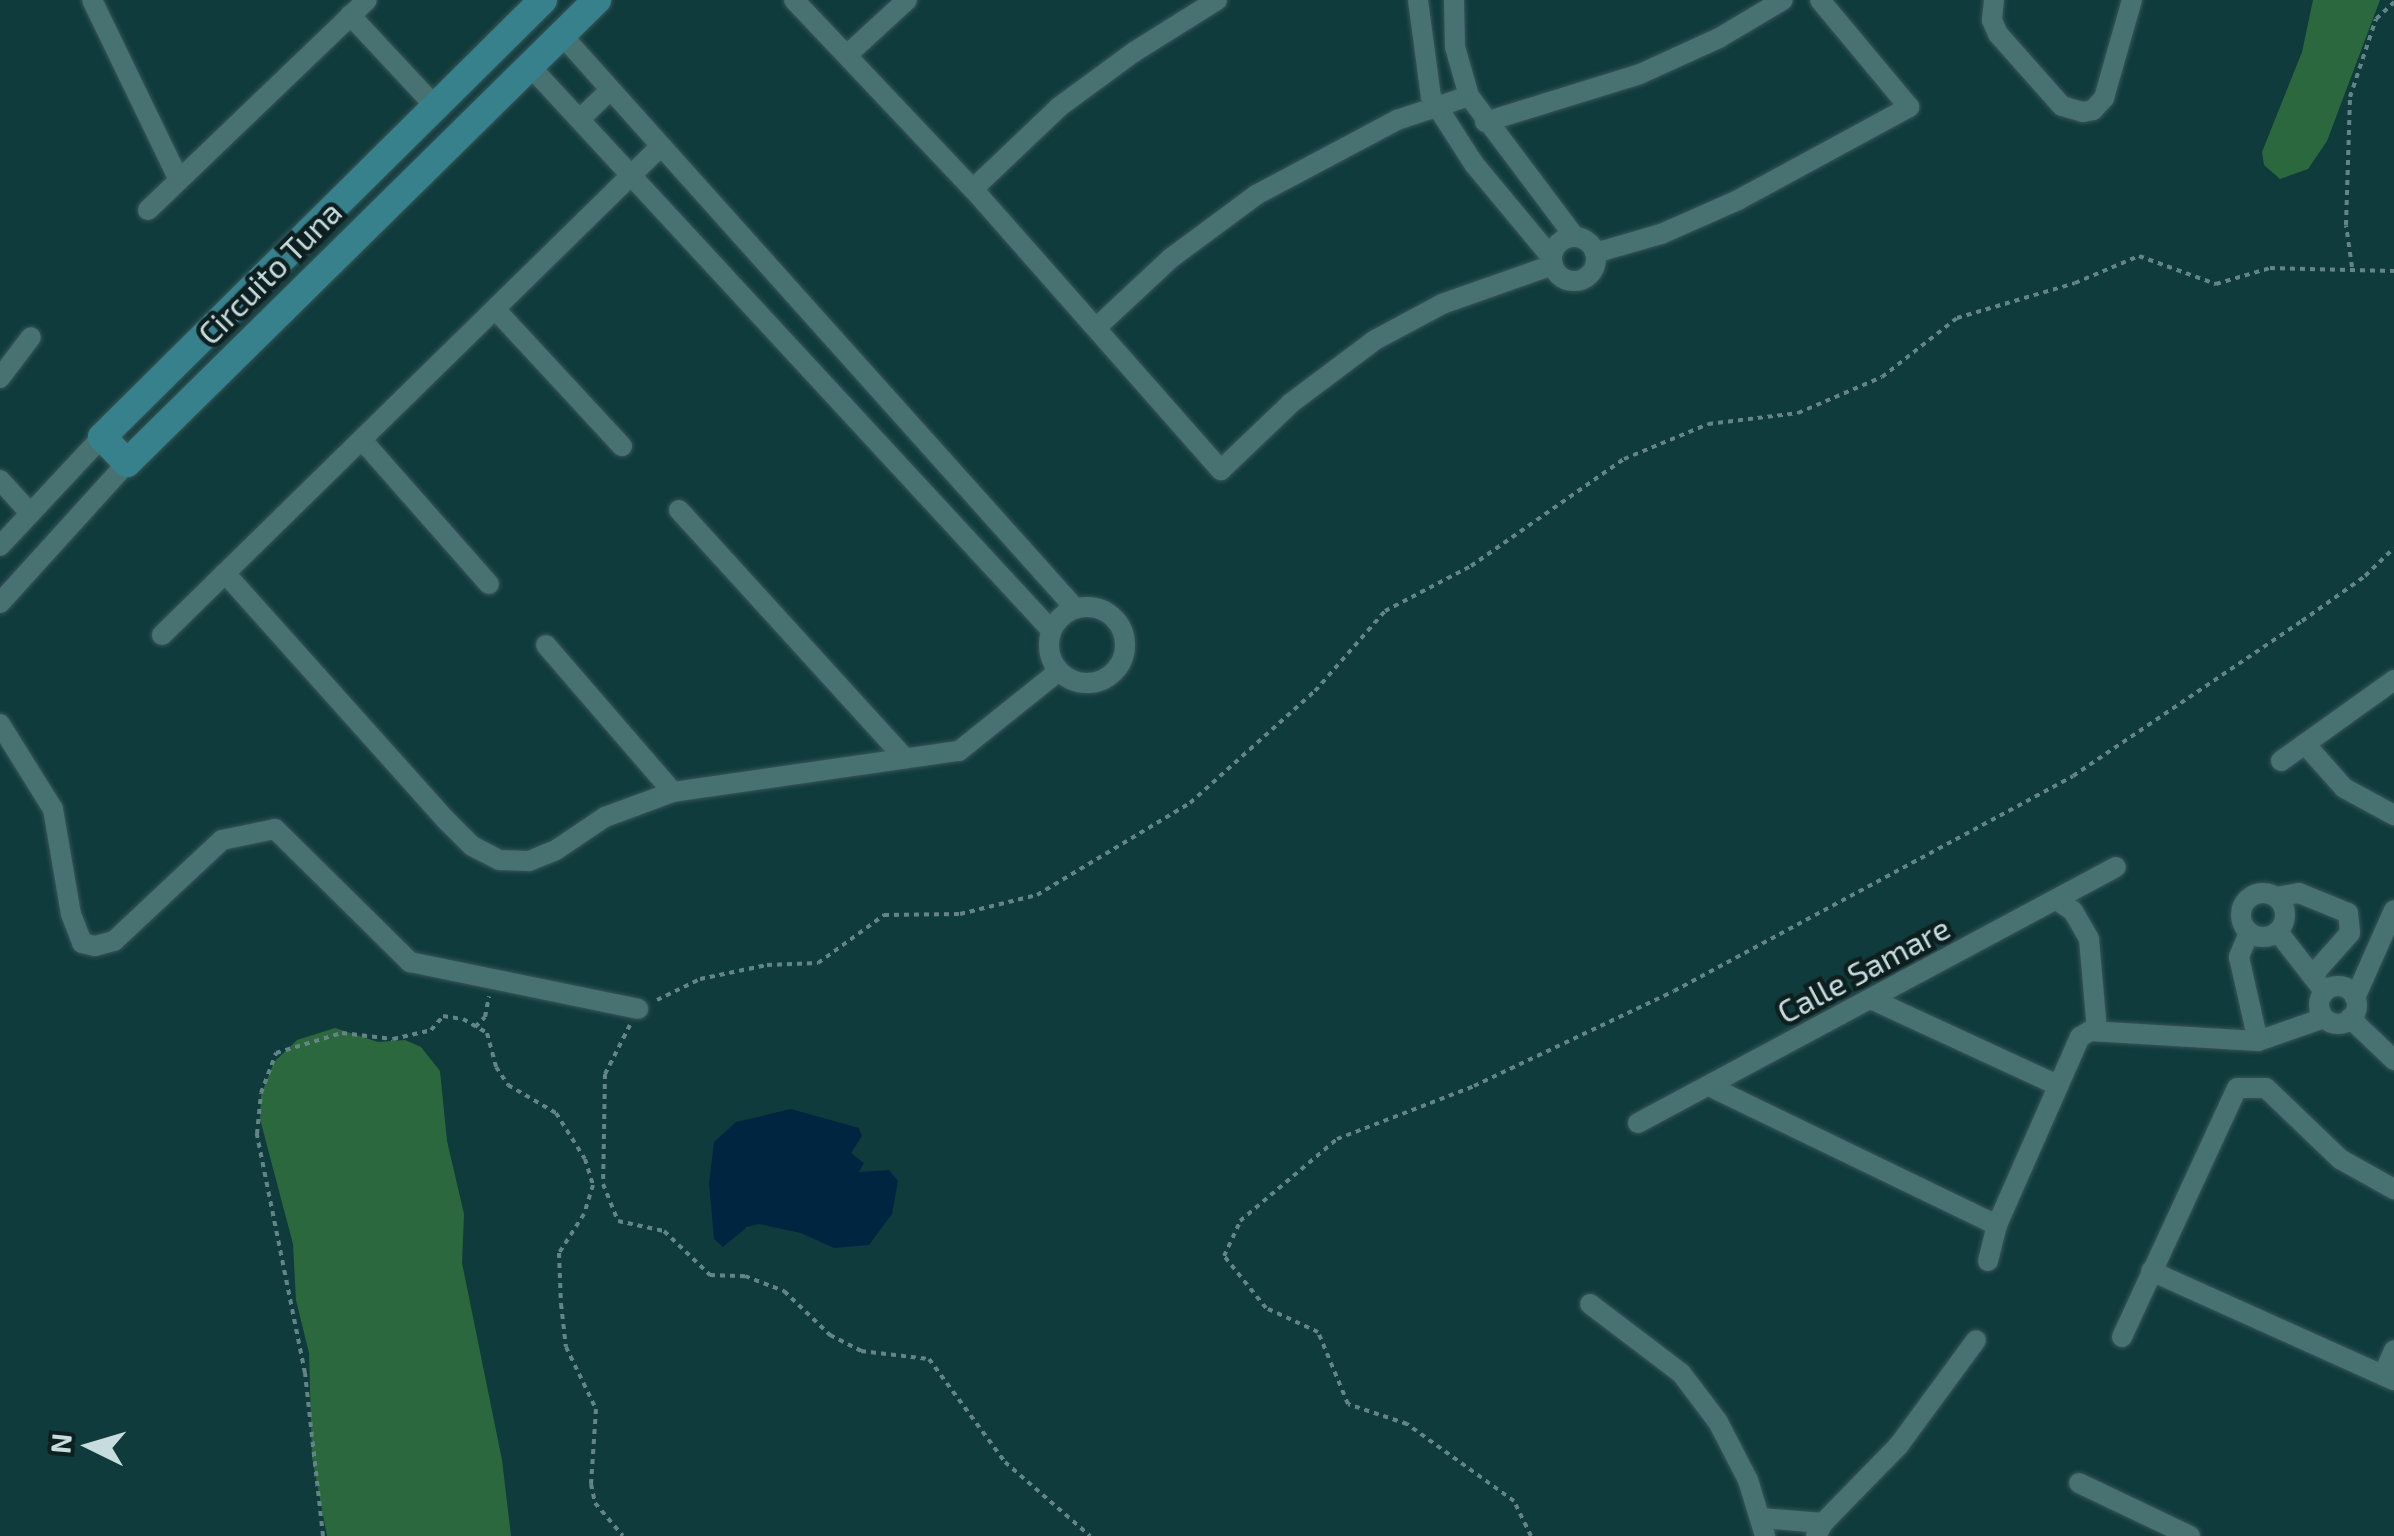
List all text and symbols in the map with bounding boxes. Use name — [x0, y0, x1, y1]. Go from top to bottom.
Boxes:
street label: Circuito Tuna — [189, 192, 349, 352]
street label: Calle Samare — [1770, 907, 1956, 1031]
north arrow — [40, 1396, 140, 1496]
text: N — [42, 1432, 78, 1455]

